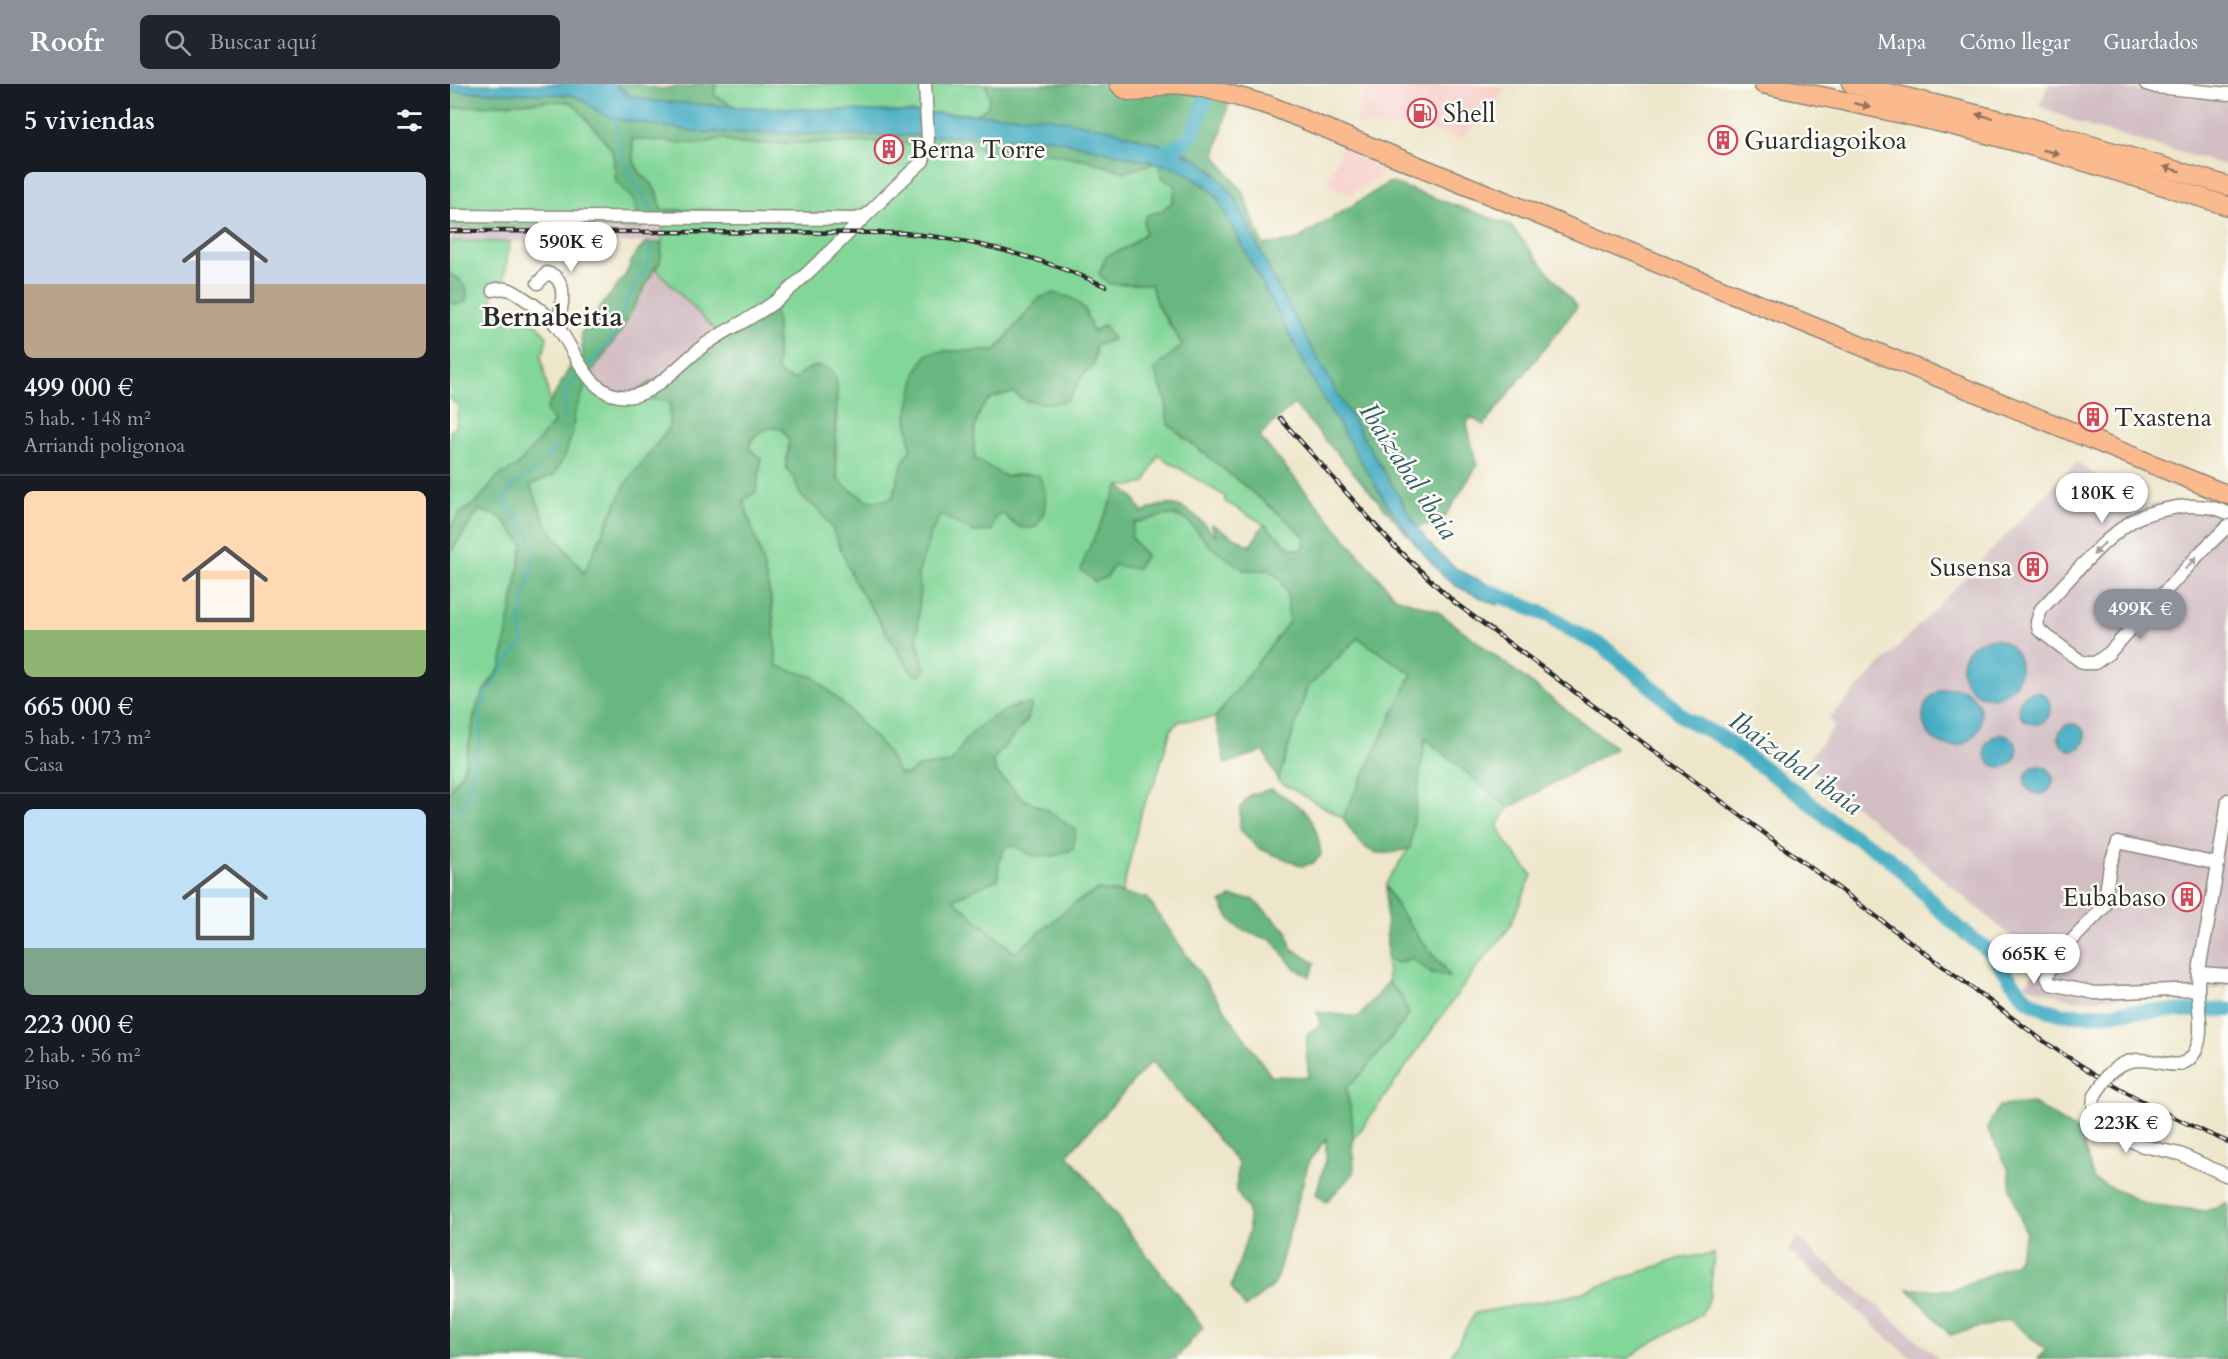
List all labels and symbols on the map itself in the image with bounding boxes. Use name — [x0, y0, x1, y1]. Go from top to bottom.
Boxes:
place label: Shell — [1443, 96, 1496, 131]
fuel station icon: Shell — [1406, 97, 1438, 129]
one-way arrow — [1853, 101, 1872, 110]
one-way arrow — [1975, 111, 1994, 121]
place label: Guardiagoikoa — [1744, 123, 1907, 158]
building icon: Guardiagoikoa — [1707, 124, 1739, 156]
place label: Berna Torre — [910, 132, 1046, 167]
building icon: Berna Torre — [873, 133, 905, 165]
one-way arrow — [2042, 148, 2060, 157]
one-way arrow — [2163, 164, 2181, 173]
pin: 590K € — [522, 222, 620, 273]
district label: Bernabeitia — [481, 299, 623, 336]
water label: Ibaizabal ibaia — [1350, 395, 1467, 547]
place label: Txastena — [2114, 400, 2212, 435]
building icon: Txastena — [2077, 401, 2109, 433]
pin: 180K € — [2053, 473, 2151, 524]
one-way arrow — [2093, 541, 2107, 555]
place label: Susensa — [1929, 550, 2012, 585]
building icon: Susensa — [2017, 551, 2049, 583]
one-way arrow — [2183, 557, 2197, 571]
pin: 499K € — [2091, 589, 2189, 640]
water label: Ibaizabal ibaia — [1721, 702, 1870, 824]
place label: Eubabaso — [2063, 880, 2166, 915]
building icon: Eubabaso — [2171, 881, 2203, 913]
pin: 665K € — [1985, 934, 2083, 985]
pin: 223K € — [2077, 1103, 2175, 1154]

